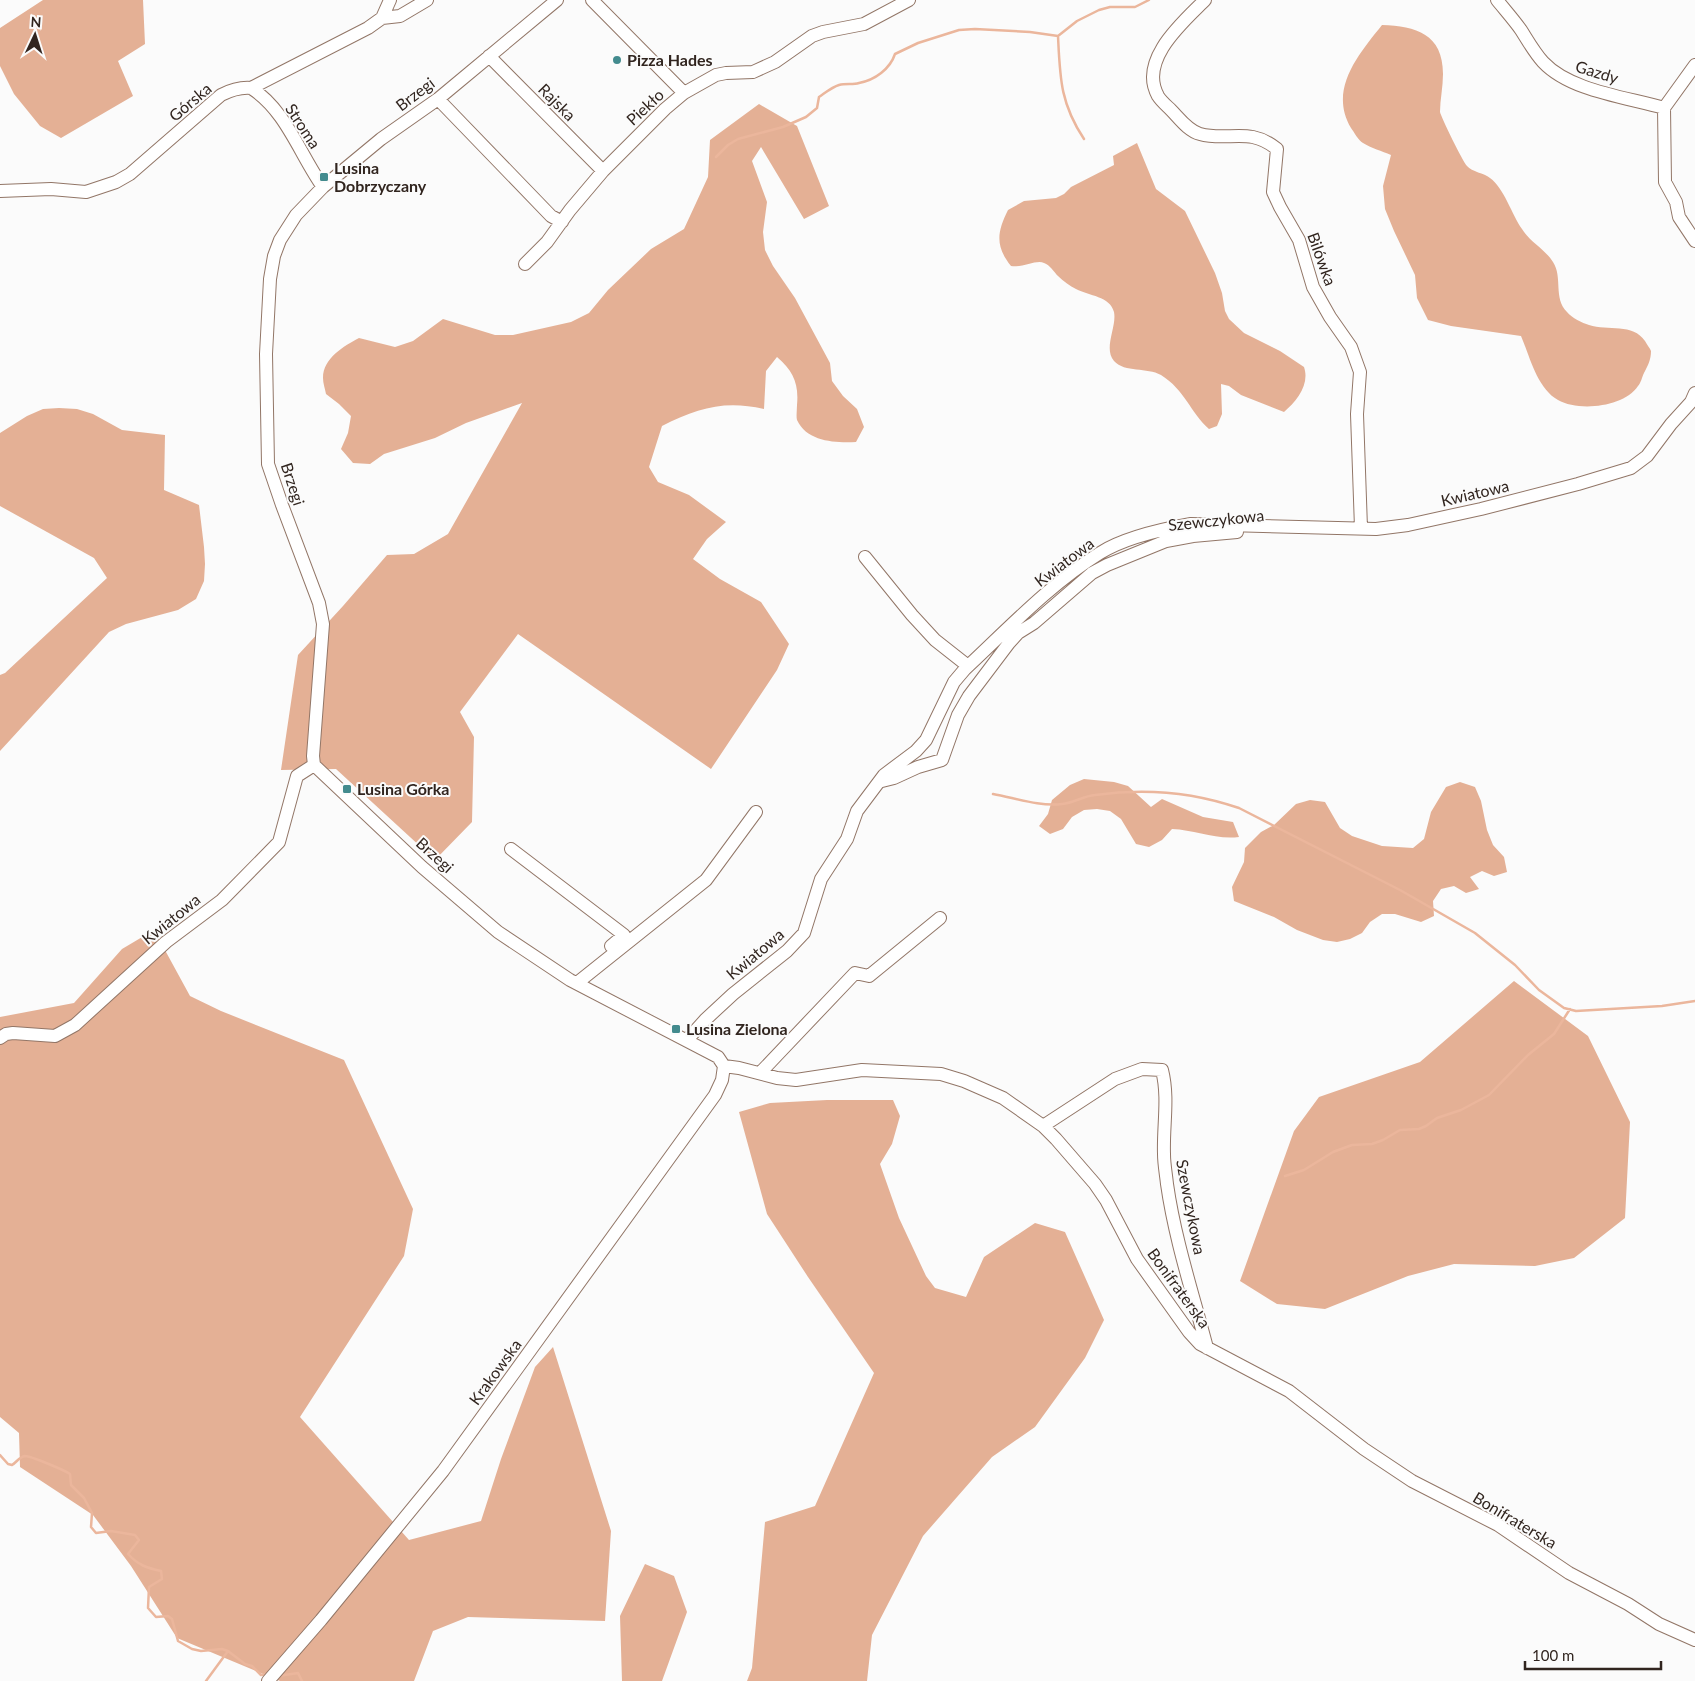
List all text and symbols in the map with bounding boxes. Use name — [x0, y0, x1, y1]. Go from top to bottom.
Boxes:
north arrow — [10, 10, 60, 60]
text: N — [30, 13, 42, 30]
place label: Pizza Hades — [627, 50, 713, 69]
marker: Pizza Hades — [611, 54, 623, 66]
street label: Gazdy — [1573, 56, 1622, 87]
street label: Brzegi — [392, 73, 438, 114]
street label: Górska — [165, 78, 215, 125]
street label: Rajska — [535, 79, 580, 124]
street label: Piekło — [622, 85, 667, 129]
street label: Stroma — [282, 100, 325, 152]
place label: Lusina Dobrzyczany — [334, 158, 427, 195]
marker: Lusina Dobrzyczany — [318, 171, 330, 183]
street label: Bilówka — [1304, 230, 1341, 288]
street label: Brzegi — [278, 460, 309, 508]
street label: Kwiatowa — [1439, 475, 1511, 510]
street label: Szewczykowa — [1167, 505, 1265, 534]
street label: Kwiatowa — [1030, 533, 1097, 590]
place label: Lusina Górka — [357, 779, 449, 798]
marker: Lusina Górka — [341, 783, 353, 795]
street label: Brzegi — [413, 833, 458, 876]
street label: Kwiatowa — [138, 889, 204, 948]
street label: Kwiatowa — [722, 924, 787, 983]
place label: Lusina Zielona — [686, 1019, 788, 1038]
marker: Lusina Zielona — [670, 1023, 682, 1035]
street label: Szewczykowa — [1173, 1158, 1210, 1256]
street label: Bonifraterska — [1144, 1244, 1215, 1331]
street label: Krakowska — [464, 1335, 525, 1408]
street label: Bonifraterska — [1470, 1487, 1561, 1552]
scale bar — [1525, 1638, 1661, 1670]
text: 100 m — [1532, 1646, 1574, 1664]

